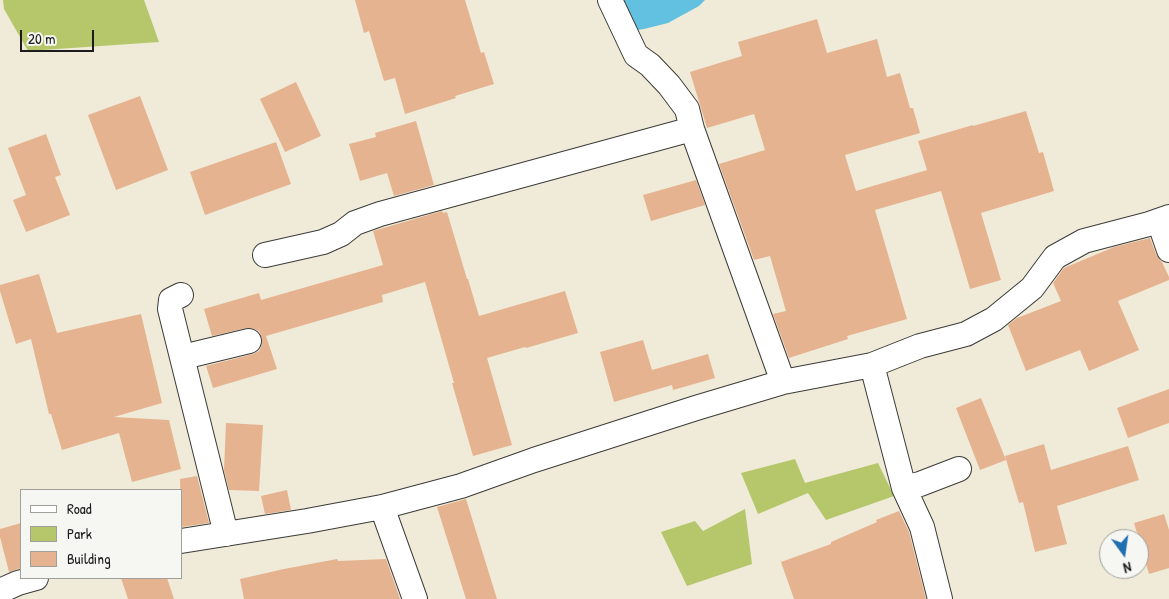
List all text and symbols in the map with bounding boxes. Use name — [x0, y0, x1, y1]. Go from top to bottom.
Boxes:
scale bar — [22, 20, 96, 52]
text: 20 m — [28, 28, 55, 49]
legend — [20, 489, 182, 579]
text: Road — [67, 498, 92, 519]
text: Park — [67, 523, 92, 544]
north arrow — [1099, 529, 1149, 579]
text: Building — [67, 548, 111, 569]
text: N — [1122, 558, 1133, 578]

